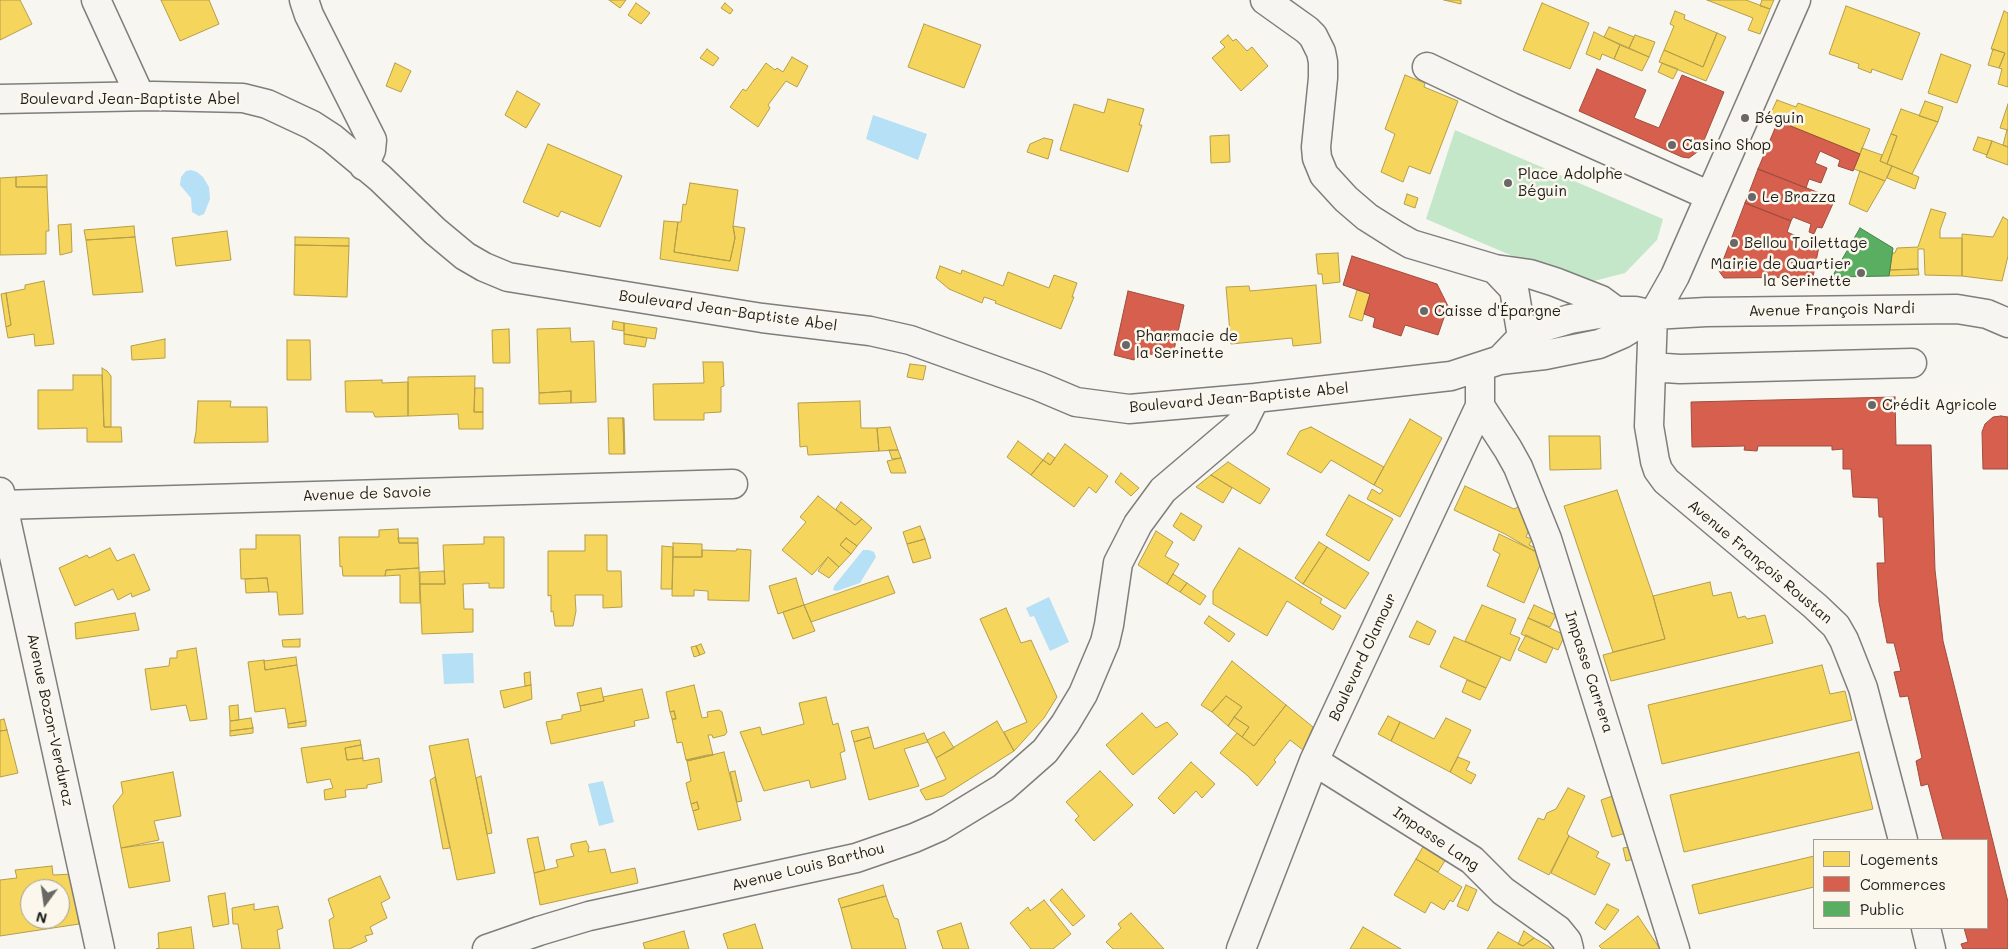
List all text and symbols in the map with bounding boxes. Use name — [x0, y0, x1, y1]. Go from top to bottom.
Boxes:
street label: Boulevard Jean-Baptiste Abel — [20, 90, 240, 108]
place label: Béguin — [1755, 109, 1804, 127]
marker: Béguin — [1739, 112, 1751, 124]
place label: Casino Shop — [1682, 136, 1771, 154]
marker: Casino Shop — [1666, 139, 1678, 151]
place label: Place Adolphe Béguin — [1518, 165, 1623, 200]
marker: Place Adolphe Béguin — [1502, 177, 1514, 189]
place label: Le Brazza — [1762, 188, 1836, 206]
marker: Le Brazza — [1746, 191, 1758, 203]
place label: Bellou Toilettage — [1744, 234, 1867, 252]
marker: Bellou Toilettage — [1728, 237, 1740, 249]
place label: Mairie de Quartier la Serinette — [1711, 255, 1851, 290]
marker: Mairie de Quartier la Serinette — [1855, 267, 1867, 279]
street label: Boulevard Jean-Baptiste Abel — [618, 287, 838, 335]
street label: Avenue François Nardi — [1749, 300, 1915, 320]
place label: Caisse d'Épargne — [1434, 302, 1561, 320]
marker: Caisse d'Épargne — [1418, 305, 1430, 317]
place label: Pharmacie de la Serinette — [1136, 327, 1238, 362]
marker: Pharmacie de la Serinette — [1120, 339, 1132, 351]
street label: Boulevard Jean-Baptiste Abel — [1129, 379, 1349, 417]
place label: Crédit Agricole — [1882, 396, 1997, 414]
marker: Crédit Agricole — [1866, 399, 1878, 411]
street label: Avenue de Savoie — [302, 483, 432, 505]
street label: Avenue François Roustan — [1684, 496, 1836, 628]
street label: Boulevard Clamour — [1325, 590, 1401, 724]
street label: Impasse Carrera — [1561, 609, 1617, 735]
street label: Avenue Bozon-Verduraz — [23, 632, 77, 808]
street label: Impasse Lang — [1390, 804, 1482, 874]
street label: Avenue Louis Barthou — [730, 839, 886, 895]
legend — [1813, 839, 1988, 929]
text: Logements — [1860, 849, 1938, 869]
text: Commerces — [1860, 874, 1946, 894]
north arrow — [20, 879, 70, 929]
text: Public — [1860, 899, 1904, 919]
text: N — [34, 908, 49, 929]

